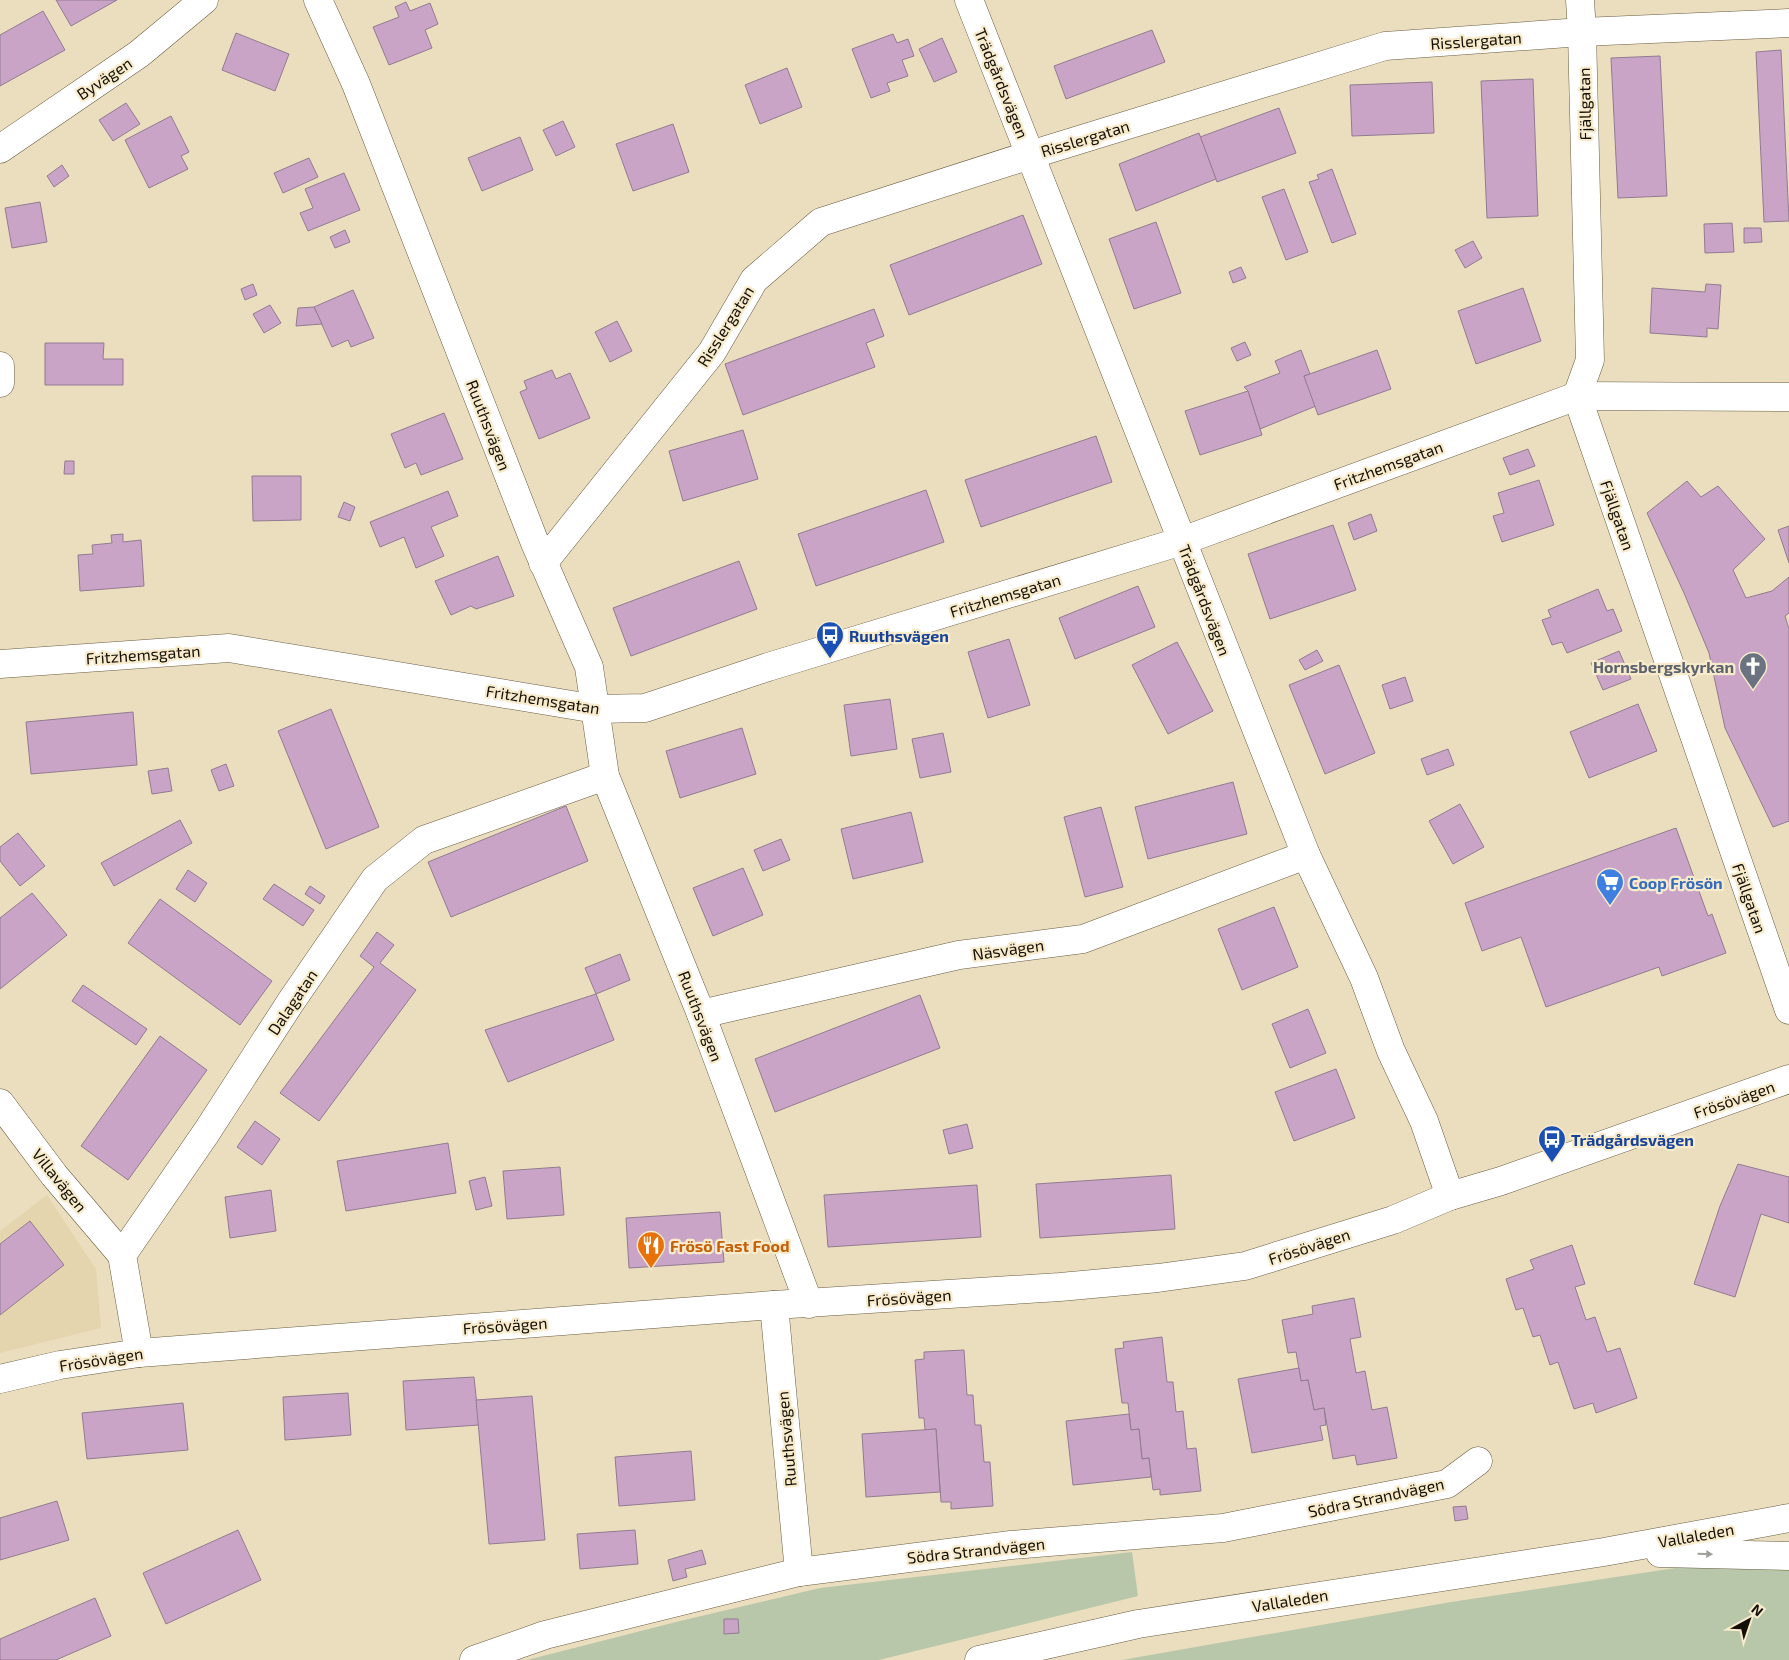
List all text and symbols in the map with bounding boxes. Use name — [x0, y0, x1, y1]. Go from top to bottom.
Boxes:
street label: Trädgårdsvägen — [971, 25, 1033, 141]
street label: Risslergatan — [1430, 27, 1522, 53]
street label: Byvägen — [73, 53, 135, 103]
street label: Fjällgatan — [1574, 67, 1595, 141]
street label: Risslergatan — [1038, 116, 1132, 160]
street label: Risslergatan — [693, 282, 757, 370]
street label: Ruuthsvägen — [463, 377, 515, 473]
street label: Fritzhemsgatan — [1331, 436, 1445, 494]
street label: Fjällgatan — [1596, 478, 1639, 553]
street label: Trädgårdsvägen — [1175, 542, 1235, 658]
street label: Fritzhemsgatan — [947, 569, 1063, 621]
bus stop icon: Ruuthsvägen — [815, 620, 845, 659]
place label: Ruuthsvägen — [849, 626, 949, 645]
street label: Fritzhemsgatan — [85, 641, 201, 667]
church icon: Hornsbergskyrkan — [1738, 651, 1768, 690]
place label: Hornsbergskyrkan — [1593, 657, 1734, 677]
street label: Fritzhemsgatan — [485, 681, 601, 717]
street label: Fjällgatan — [1728, 861, 1771, 936]
supermarket icon: Coop Frösön — [1595, 867, 1625, 906]
place label: Coop Frösön — [1629, 873, 1723, 892]
street label: Näsvägen — [971, 935, 1045, 963]
street label: Dalagatan — [263, 966, 321, 1038]
street label: Ruuthsvägen — [675, 968, 727, 1064]
street label: Frösövägen — [1691, 1076, 1777, 1122]
bus stop icon: Trädgårdsvägen — [1537, 1124, 1567, 1163]
place label: Trädgårdsvägen — [1571, 1130, 1694, 1149]
street label: Villavägen — [29, 1145, 91, 1215]
street label: Frösövägen — [1266, 1224, 1352, 1268]
restaurant icon: Frösö Fast Food — [636, 1230, 666, 1269]
place label: Frösö Fast Food — [670, 1236, 790, 1255]
street label: Frösövägen — [866, 1285, 952, 1309]
street label: Frösövägen — [462, 1313, 548, 1337]
street label: Frösövägen — [58, 1343, 144, 1375]
street label: Ruuthsvägen — [772, 1391, 800, 1487]
street label: Södra Strandvägen — [1306, 1473, 1446, 1521]
street label: Vallaleden — [1657, 1519, 1735, 1551]
street label: Södra Strandvägen — [906, 1533, 1046, 1567]
one-way arrow — [1697, 1551, 1713, 1559]
street label: Vallaleden — [1251, 1585, 1329, 1615]
north arrow — [1724, 1595, 1774, 1645]
text: N — [1748, 1600, 1767, 1619]

